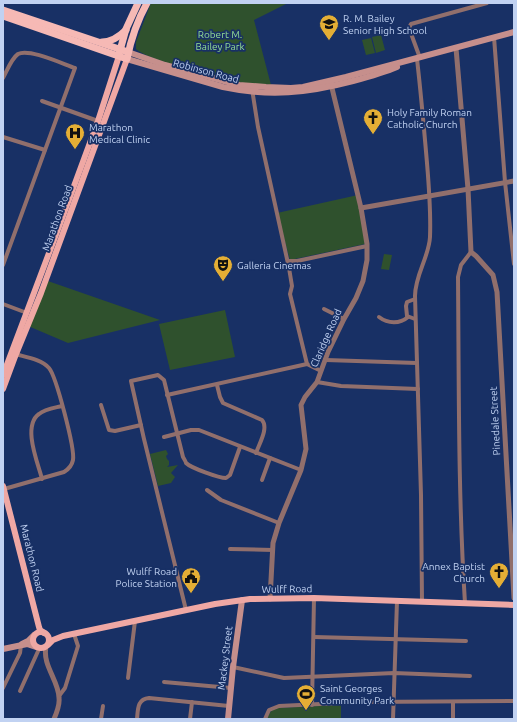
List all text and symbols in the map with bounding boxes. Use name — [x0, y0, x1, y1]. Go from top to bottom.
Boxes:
school or university icon: R. M. Bailey Senior High School — [318, 13, 340, 41]
place label: R. M. Bailey Senior High School — [343, 13, 427, 36]
park label: Robert M. Bailey Park — [195, 29, 245, 52]
street label: Robinson Road — [172, 57, 240, 85]
church icon: Holy Family Roman Catholic Church — [362, 107, 384, 135]
place label: Holy Family Roman Catholic Church — [387, 107, 472, 130]
hospital icon: Marathon Medical Clinic — [64, 122, 86, 150]
place label: Marathon Medical Clinic — [89, 122, 150, 145]
street label: Marathon Road — [40, 183, 74, 252]
theatre icon: Galleria Cinemas — [212, 254, 234, 282]
place label: Galleria Cinemas — [237, 260, 311, 271]
street label: Claridge Road — [308, 307, 344, 369]
street label: Pinedale Street — [488, 386, 502, 456]
street label: Marathon Road — [18, 523, 46, 593]
place label: Annex Baptist Church — [422, 561, 485, 584]
church icon: Annex Baptist Church — [488, 561, 510, 589]
place label: Wulff Road Police Station — [116, 566, 177, 589]
public building icon: Wulff Road Police Station — [180, 566, 202, 594]
street label: Wulff Road — [262, 583, 312, 595]
street label: Mackey Street — [216, 626, 234, 690]
sports icon: Saint Georges Community Park — [295, 683, 317, 711]
place label: Saint Georges Community Park — [320, 683, 394, 706]

